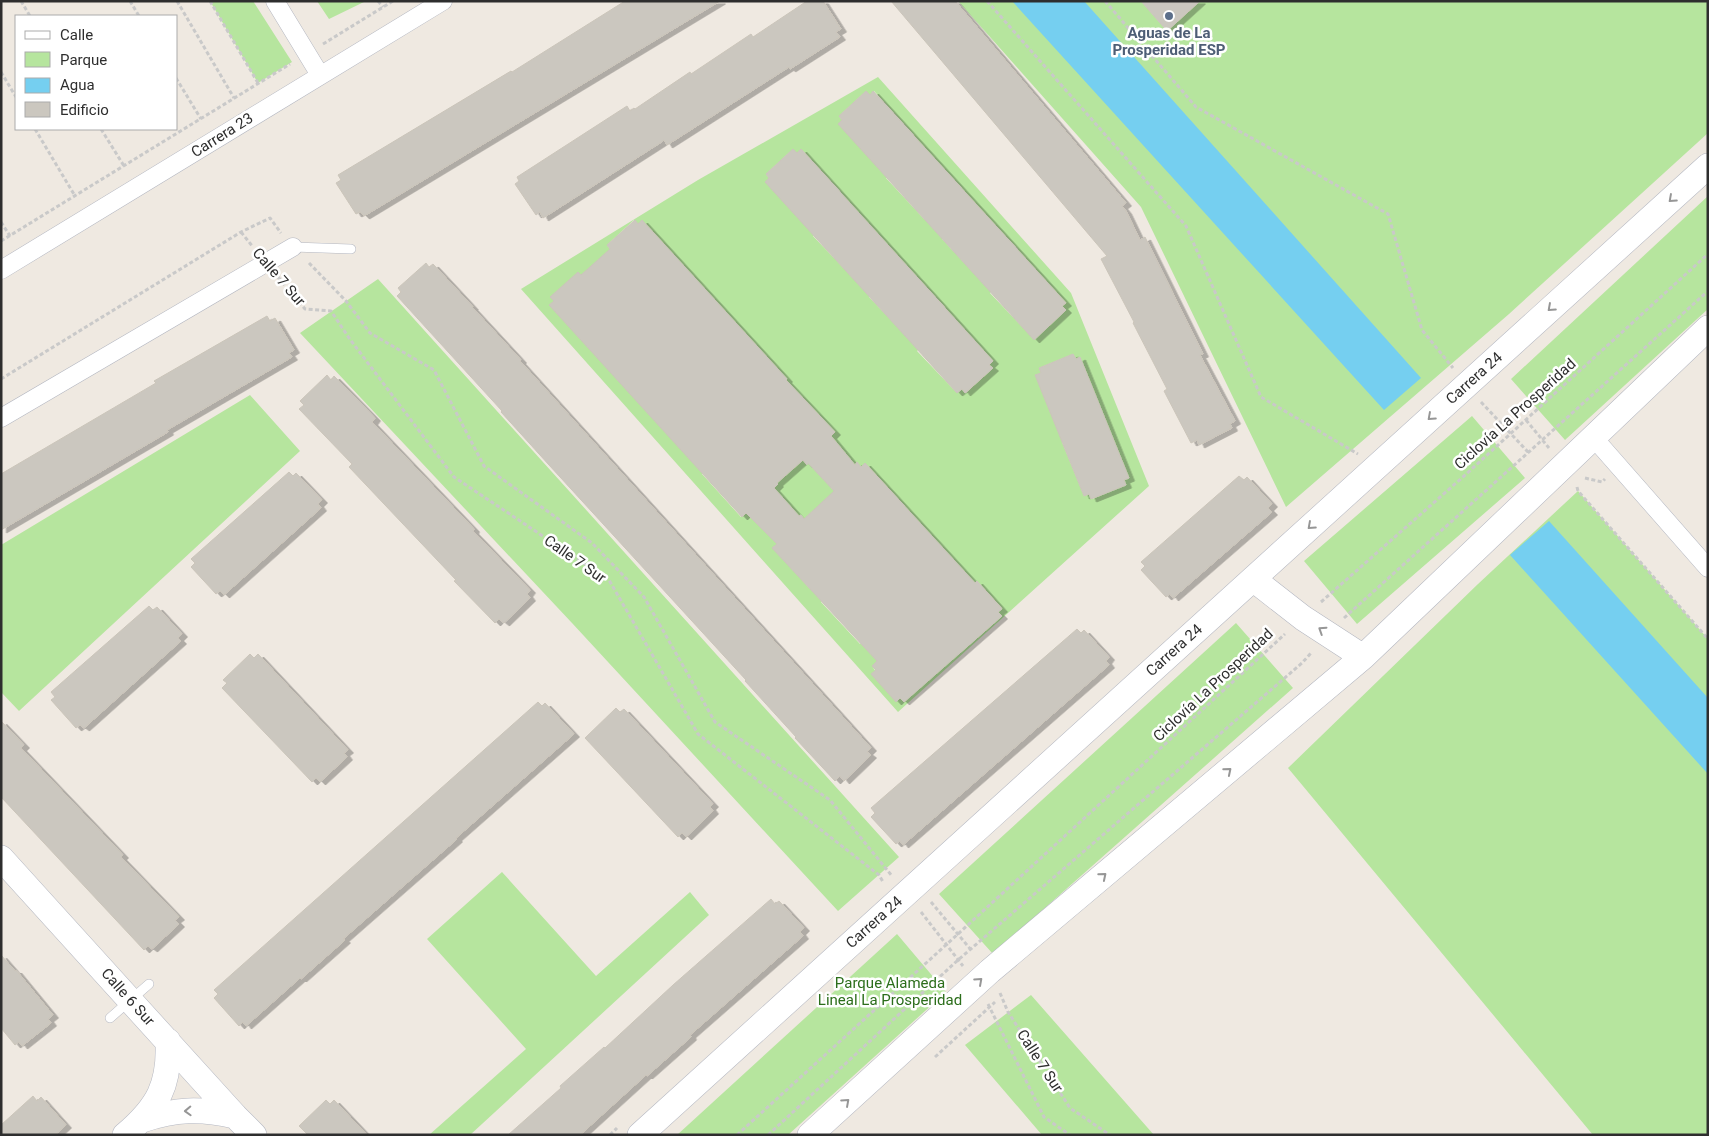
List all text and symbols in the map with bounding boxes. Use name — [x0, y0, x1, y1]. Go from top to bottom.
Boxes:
marker: Aguas de La Prosperidad ESP — [1163, 10, 1175, 22]
legend — [15, 15, 178, 130]
place label: Aguas de La Prosperidad ESP — [1112, 24, 1226, 59]
text: Calle — [60, 26, 93, 44]
text: Parque — [60, 51, 107, 69]
text: Agua — [60, 76, 95, 94]
text: Edificio — [60, 101, 109, 119]
street label: Carrera 23 — [188, 109, 256, 161]
one-way arrow — [1668, 193, 1677, 202]
street label: Calle 7 Sur — [249, 244, 309, 310]
one-way arrow — [1548, 302, 1557, 311]
street label: Carrera 24 — [1442, 348, 1506, 408]
street label: Ciclovía La Prosperidad — [1451, 355, 1579, 473]
one-way arrow — [1427, 411, 1436, 420]
one-way arrow — [1307, 520, 1316, 529]
street label: Calle 7 Sur — [541, 531, 609, 587]
street label: Carrera 24 — [1142, 620, 1206, 680]
street label: Ciclovía La Prosperidad — [1149, 625, 1277, 745]
one-way arrow — [1318, 627, 1328, 636]
one-way arrow — [1222, 768, 1231, 777]
one-way arrow — [1098, 872, 1107, 881]
street label: Carrera 24 — [842, 892, 906, 952]
street label: Calle 6 Sur — [97, 964, 159, 1030]
park label: Parque Alameda Lineal La Prosperidad — [818, 974, 962, 1009]
one-way arrow — [974, 978, 983, 987]
street label: Calle 7 Sur — [1013, 1026, 1067, 1096]
one-way arrow — [841, 1099, 850, 1108]
one-way arrow — [184, 1105, 192, 1116]

